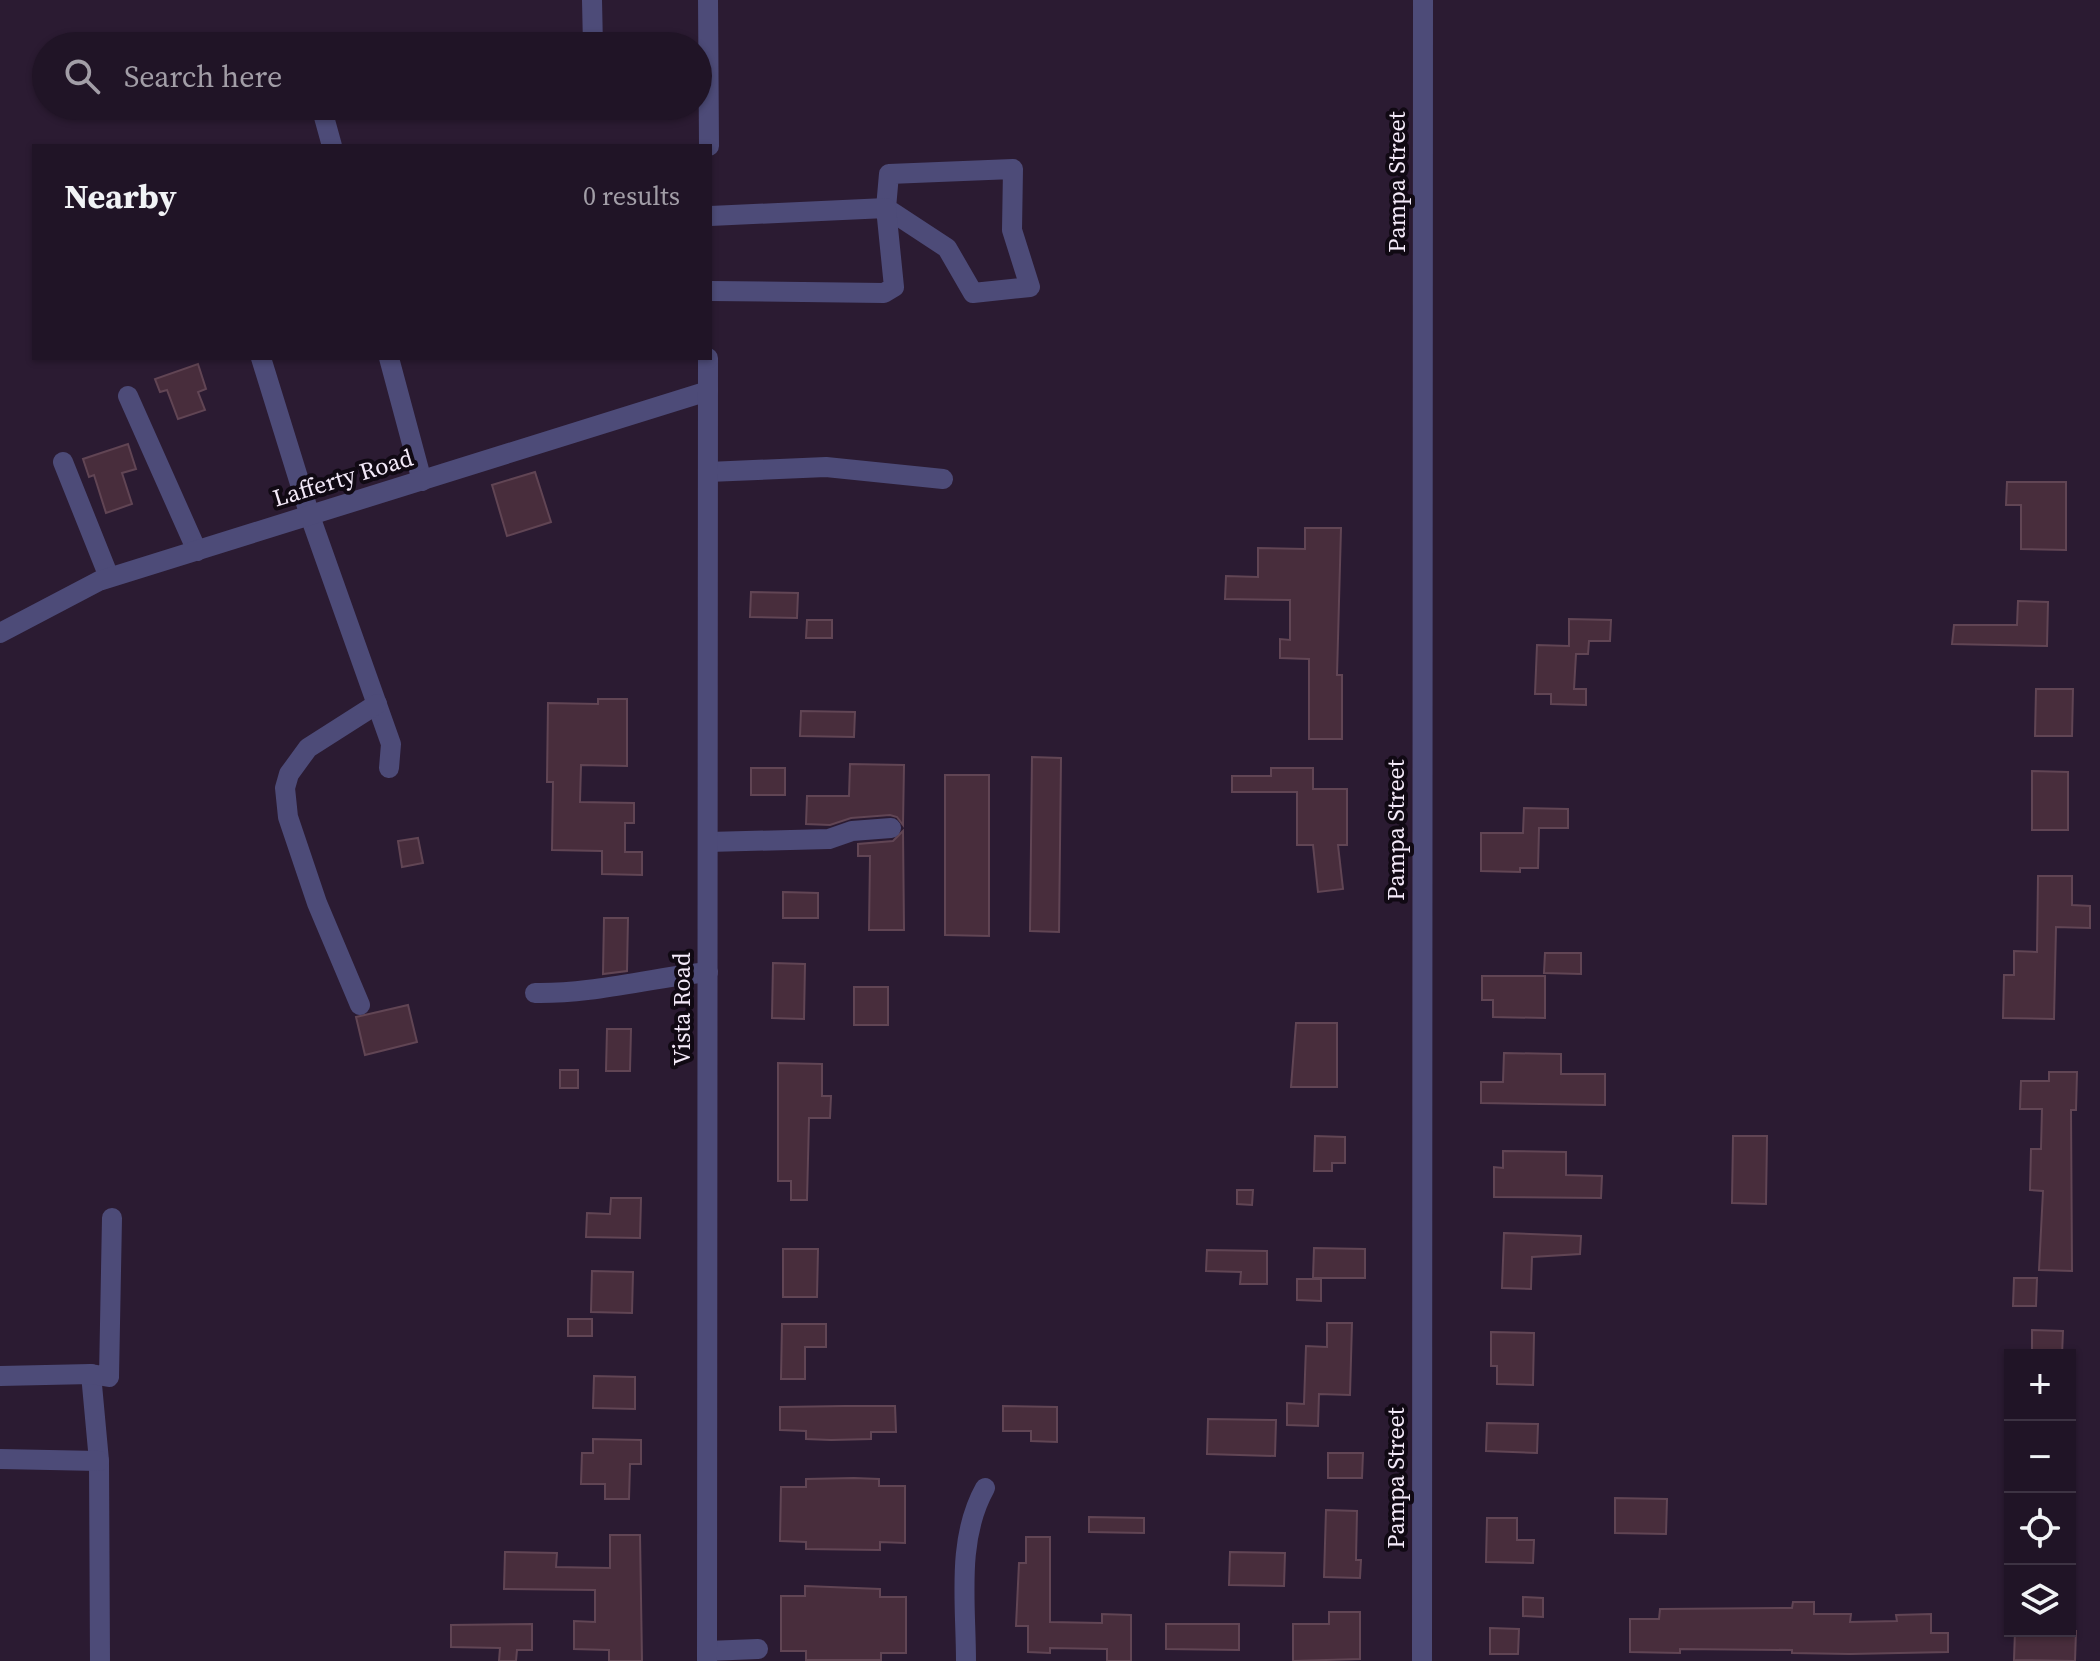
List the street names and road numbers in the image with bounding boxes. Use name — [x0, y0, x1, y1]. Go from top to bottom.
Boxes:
street label: Pampa Street — [1380, 111, 1413, 253]
street label: Lafferty Road — [269, 440, 417, 514]
street label: Pampa Street — [1379, 759, 1412, 901]
street label: Vista Road — [665, 952, 698, 1066]
street label: Pampa Street — [1379, 1407, 1412, 1549]

